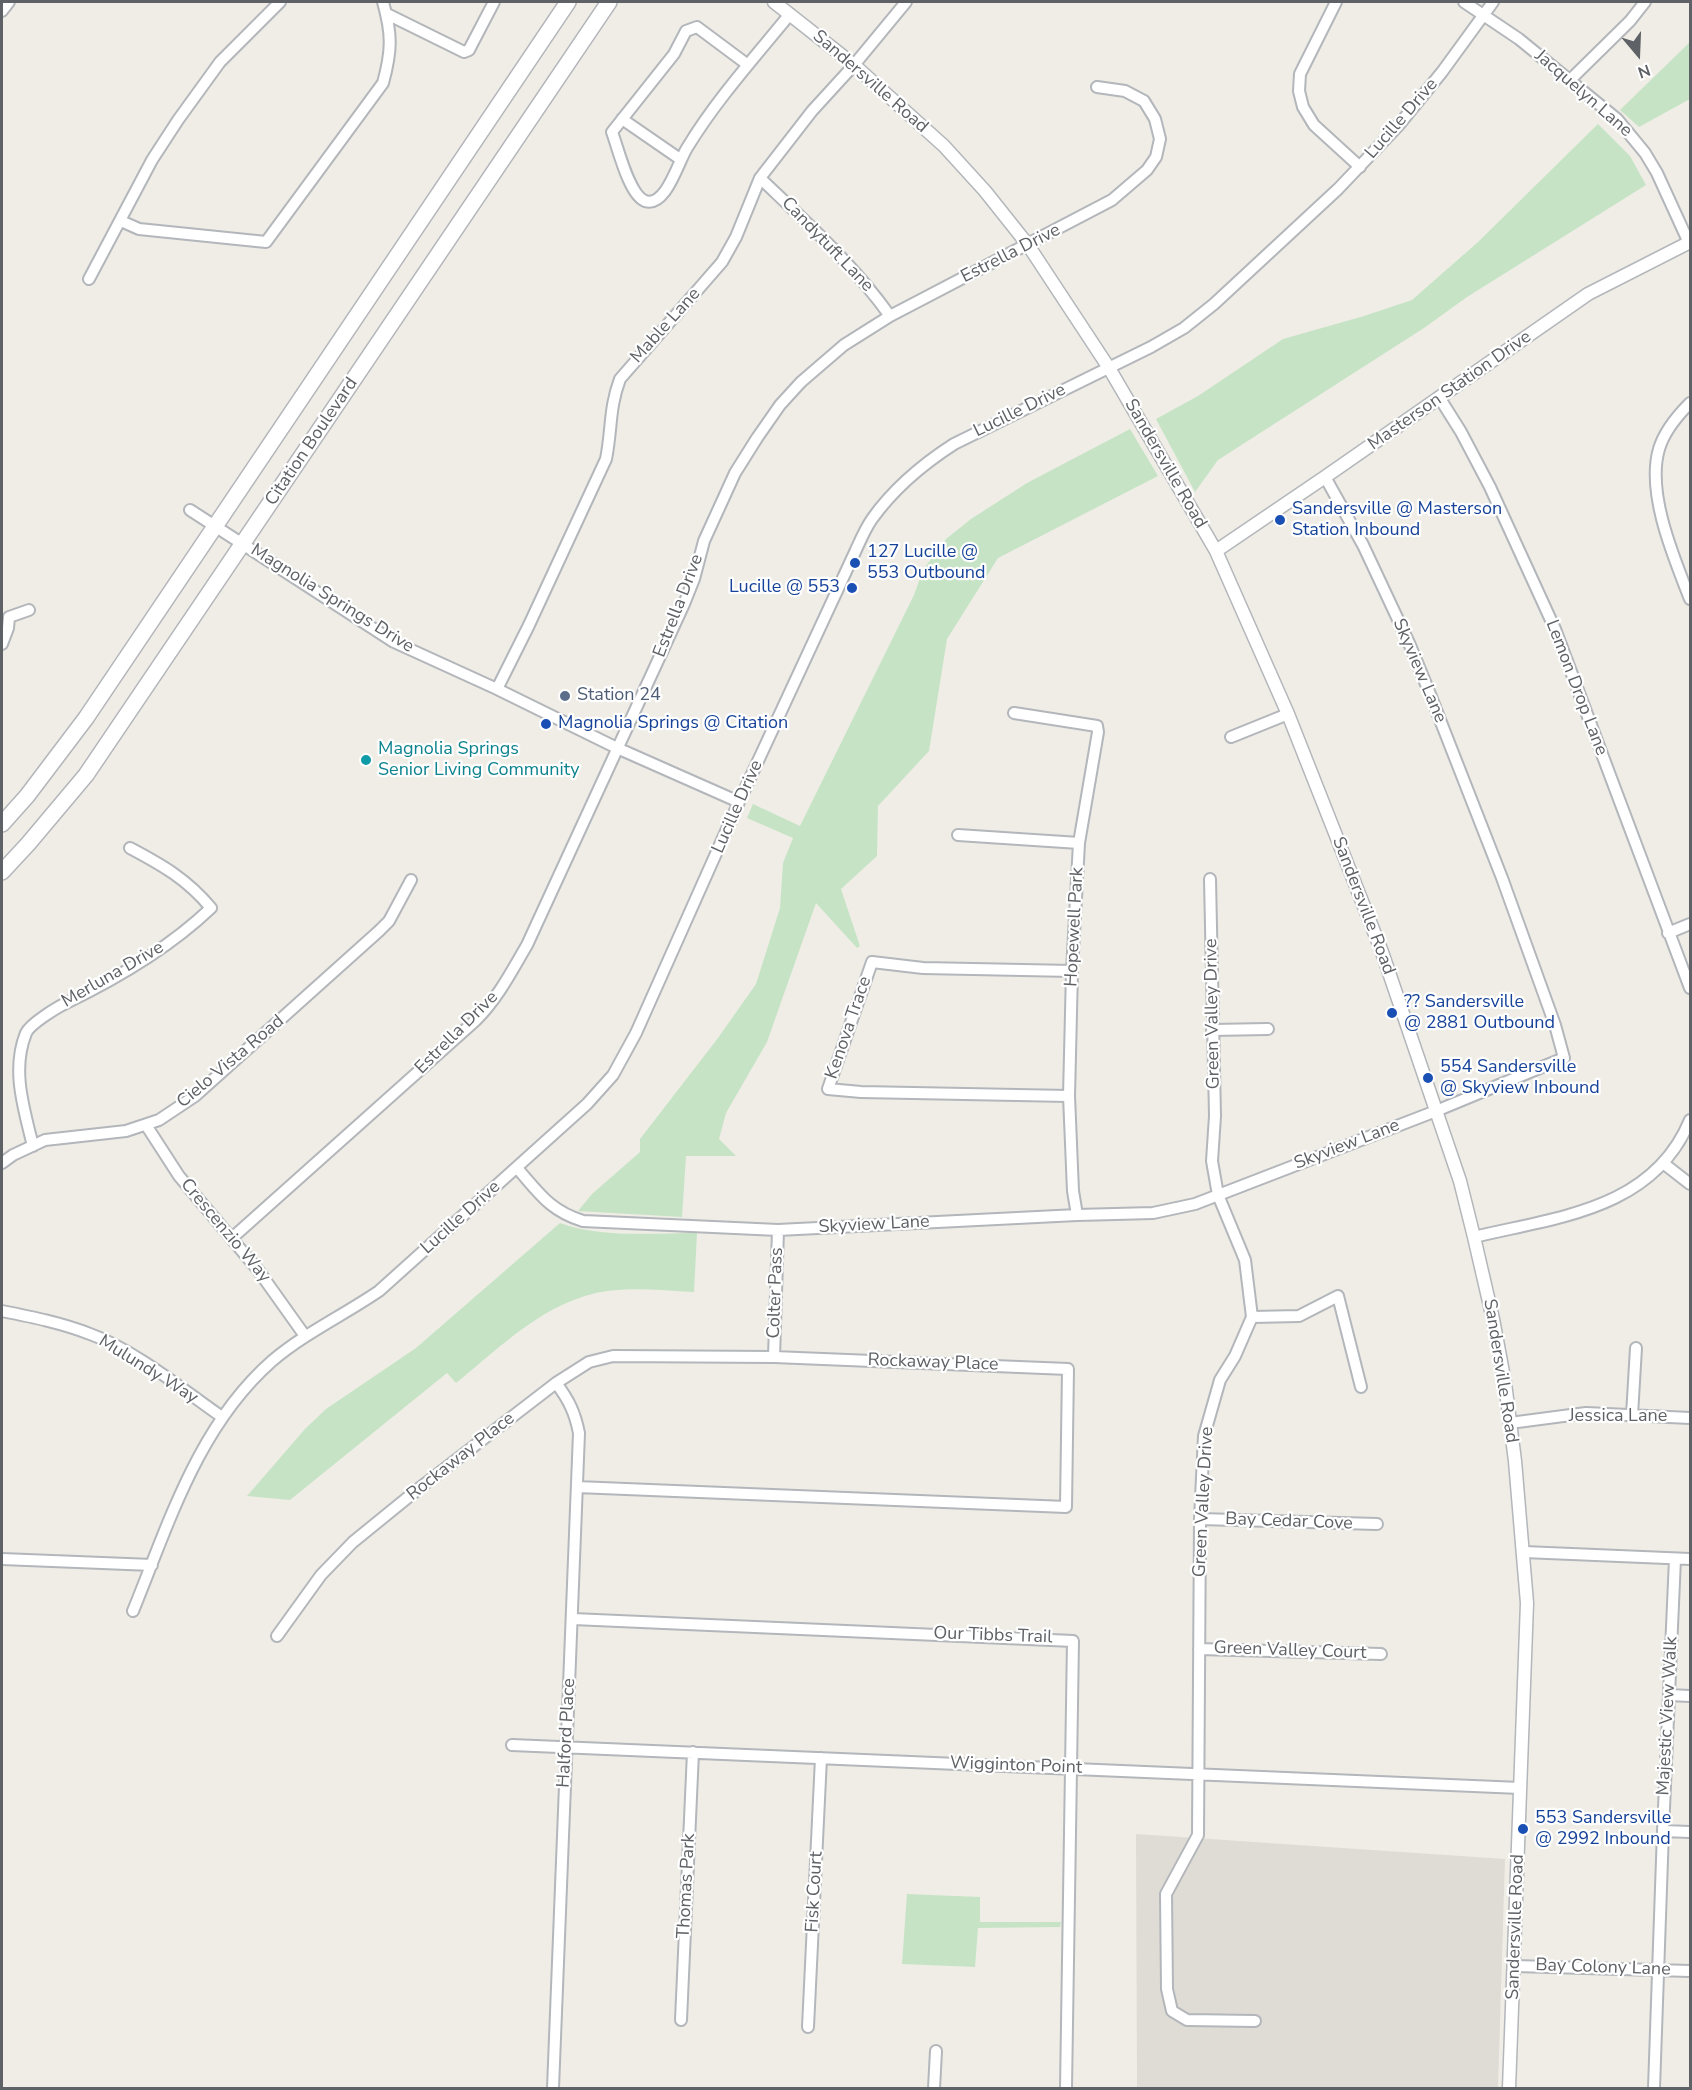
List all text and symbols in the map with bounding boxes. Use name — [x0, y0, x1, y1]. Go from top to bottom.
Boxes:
north arrow — [1608, 24, 1668, 84]
street label: Sandersville Road — [808, 26, 932, 138]
street label: Jacquelyn Lane — [1530, 46, 1636, 142]
text: N — [1635, 59, 1653, 83]
street label: Lucille Drive — [1361, 74, 1443, 164]
street label: Candytuft Lane — [776, 193, 878, 297]
street label: Estrella Drive — [958, 220, 1064, 288]
street label: Mable Lane — [627, 284, 705, 368]
street label: Masterson Station Drive — [1364, 327, 1536, 455]
street label: Citation Boulevard — [261, 374, 363, 510]
street label: Lucille Drive — [970, 379, 1070, 443]
street label: Sandersville Road — [1119, 395, 1211, 533]
place label: Sandersville @ Masterson Station Inbound — [1292, 499, 1502, 542]
marker: Sandersville @ Masterson Station Inbound — [1273, 513, 1287, 527]
street label: Magnolia Springs Drive — [246, 540, 418, 658]
place label: 127 Lucille @ 553 Outbound — [867, 542, 986, 584]
street label: Estrella Drive — [649, 551, 709, 661]
marker: 127 Lucille @ 553 Outbound — [848, 556, 862, 570]
place label: Lucille @ 553 — [729, 577, 840, 599]
marker: Lucille @ 553 — [845, 581, 859, 595]
street label: Skyview Lane — [1387, 616, 1451, 726]
street label: Lemon Drop Lane — [1540, 617, 1612, 759]
place label: Station 24 — [577, 685, 661, 707]
marker: Station 24 — [558, 689, 572, 703]
place label: Magnolia Springs @ Citation — [558, 713, 788, 735]
marker: Magnolia Springs @ Citation — [539, 717, 553, 731]
place label: Magnolia Springs Senior Living Community — [378, 739, 579, 782]
marker: Magnolia Springs Senior Living Community — [359, 753, 373, 767]
street label: Lucille Drive — [708, 757, 768, 857]
street label: Sandersville Road — [1327, 834, 1399, 978]
street label: Hopewell Park — [1061, 867, 1089, 987]
street label: Merluna Drive — [58, 937, 168, 1013]
street label: Green Valley Drive — [1201, 938, 1225, 1090]
street label: Kenova Trace — [821, 974, 877, 1082]
street label: Estrella Drive — [411, 987, 503, 1079]
place label: ?? Sandersville @ 2881 Outbound — [1404, 992, 1555, 1034]
marker: ?? Sandersville @ 2881 Outbound — [1385, 1006, 1399, 1020]
street label: Cielo Vista Road — [173, 1011, 289, 1113]
place label: 554 Sandersville @ Skyview Inbound — [1440, 1057, 1600, 1100]
marker: 554 Sandersville @ Skyview Inbound — [1421, 1071, 1435, 1085]
street label: Skyview Lane — [1291, 1115, 1403, 1175]
street label: Crescenzio Way — [175, 1175, 275, 1287]
street label: Lucille Drive — [417, 1177, 505, 1259]
street label: Skyview Lane — [818, 1211, 930, 1239]
street label: Colter Pass — [764, 1247, 788, 1339]
street label: Sandersville Road — [1478, 1297, 1522, 1445]
street label: Mulundy Way — [94, 1331, 202, 1409]
street label: Rockaway Place — [867, 1350, 999, 1376]
street label: Jessica Lane — [1569, 1406, 1667, 1428]
street label: Rockaway Place — [403, 1408, 519, 1506]
street label: Green Valley Drive — [1189, 1426, 1219, 1578]
street label: Bay Cedar Cove — [1225, 1509, 1353, 1535]
street label: Our Tibbs Trail — [933, 1623, 1053, 1649]
street label: Majestic View Walk — [1653, 1636, 1683, 1796]
street label: Green Valley Court — [1213, 1638, 1367, 1664]
street label: Halford Place — [553, 1678, 581, 1788]
street label: Wigginton Point — [950, 1753, 1082, 1779]
place label: 553 Sandersville @ 2992 Inbound — [1535, 1808, 1671, 1850]
marker: 553 Sandersville @ 2992 Inbound — [1516, 1822, 1530, 1836]
street label: Thomas Park — [673, 1833, 701, 1939]
street label: Fisk Court — [802, 1851, 828, 1933]
street label: Sandersville Road — [1503, 1854, 1529, 2000]
street label: Bay Colony Lane — [1535, 1955, 1671, 1981]

